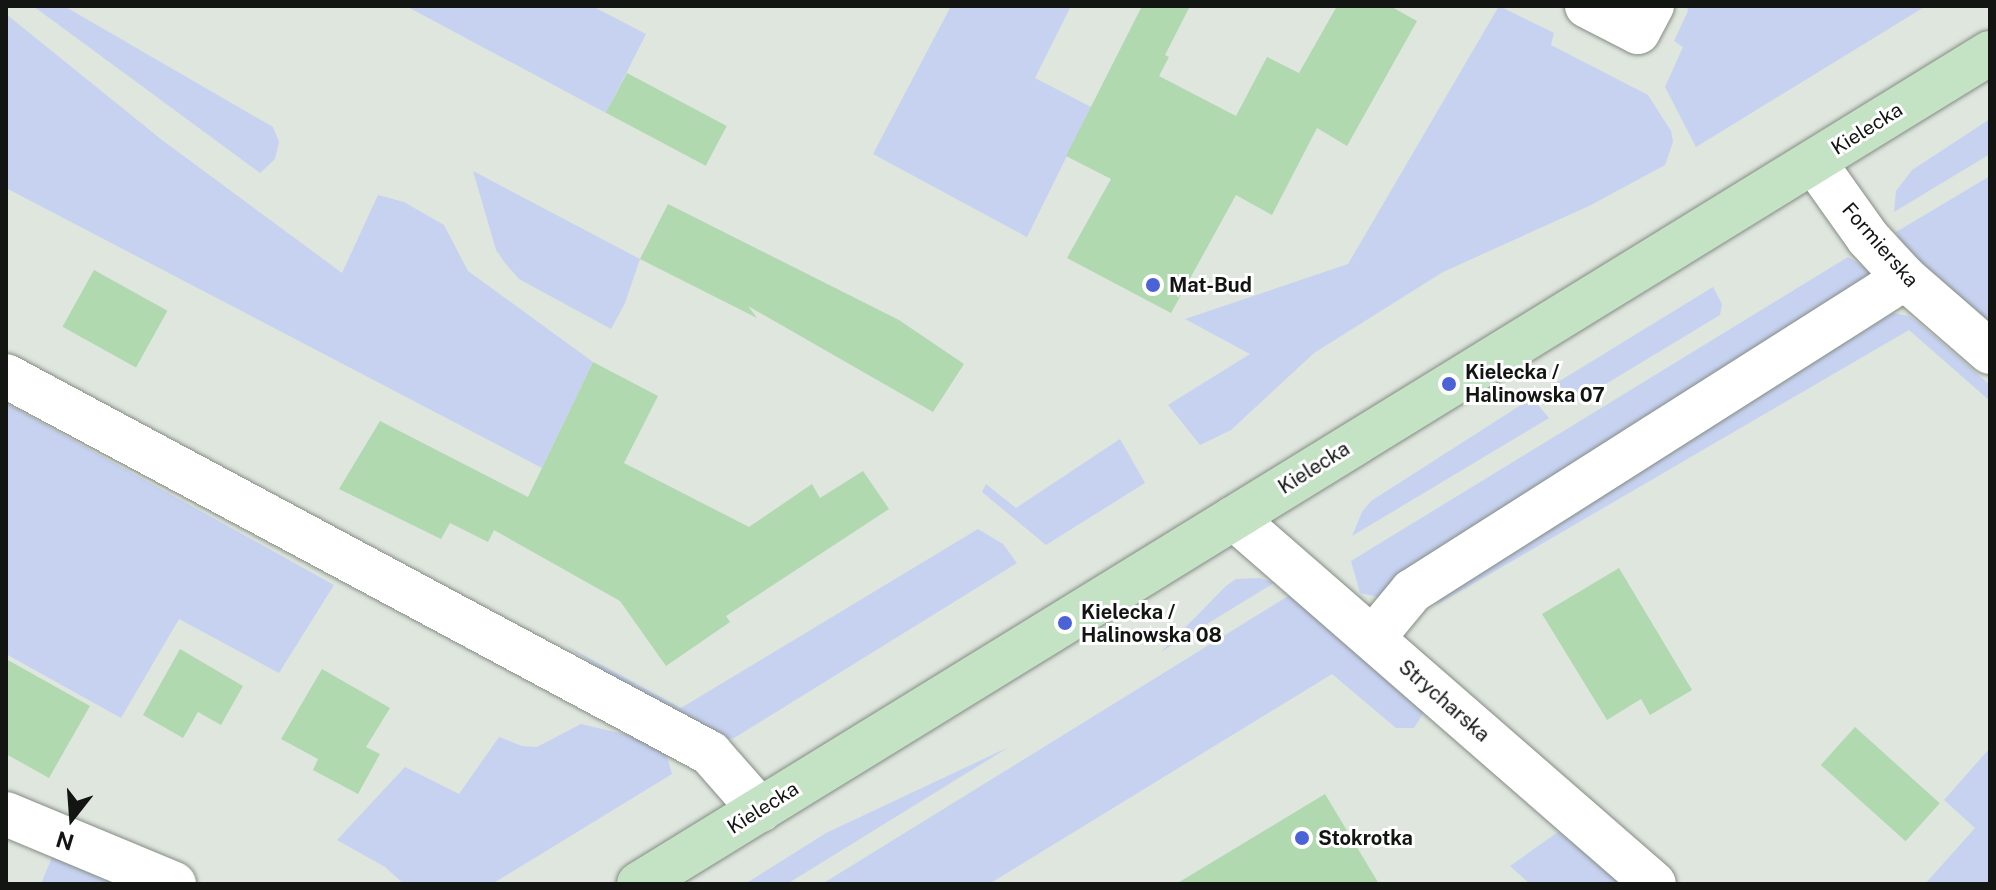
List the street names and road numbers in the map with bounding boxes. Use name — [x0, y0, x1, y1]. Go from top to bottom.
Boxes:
street label: Kielecka — [1827, 98, 1907, 160]
street label: Formierska — [1837, 198, 1923, 292]
street label: Kielecka — [1274, 437, 1354, 499]
street label: Strycharska — [1394, 655, 1494, 747]
street label: Kielecka — [723, 777, 803, 839]

